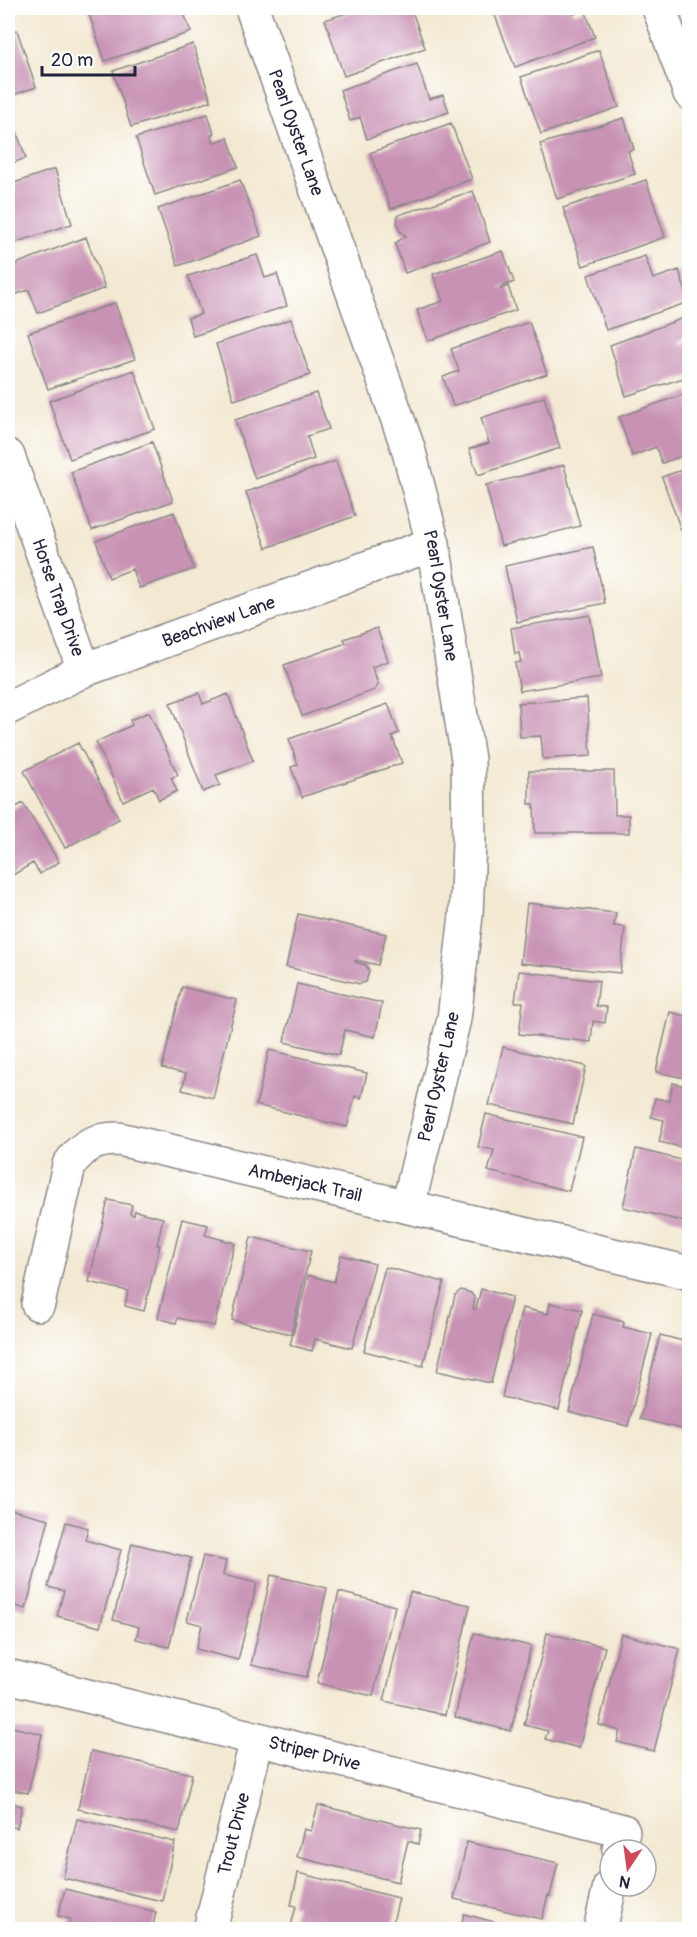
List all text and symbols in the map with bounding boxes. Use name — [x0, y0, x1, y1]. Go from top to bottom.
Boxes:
scale bar — [42, 39, 135, 77]
text: 20 m — [51, 49, 93, 72]
street label: Pearl Oyster Lane — [263, 66, 329, 199]
street label: Pearl Oyster Lane — [418, 527, 463, 663]
street label: Horse Trap Drive — [27, 535, 90, 659]
street label: Beachview Lane — [159, 590, 278, 652]
street label: Pearl Oyster Lane — [413, 1010, 465, 1144]
street label: Amberjack Trail — [246, 1158, 364, 1207]
street label: Striper Drive — [266, 1731, 363, 1776]
street label: Trout Drive — [212, 1790, 255, 1877]
north arrow — [598, 1838, 658, 1898]
text: N — [617, 1871, 632, 1893]

